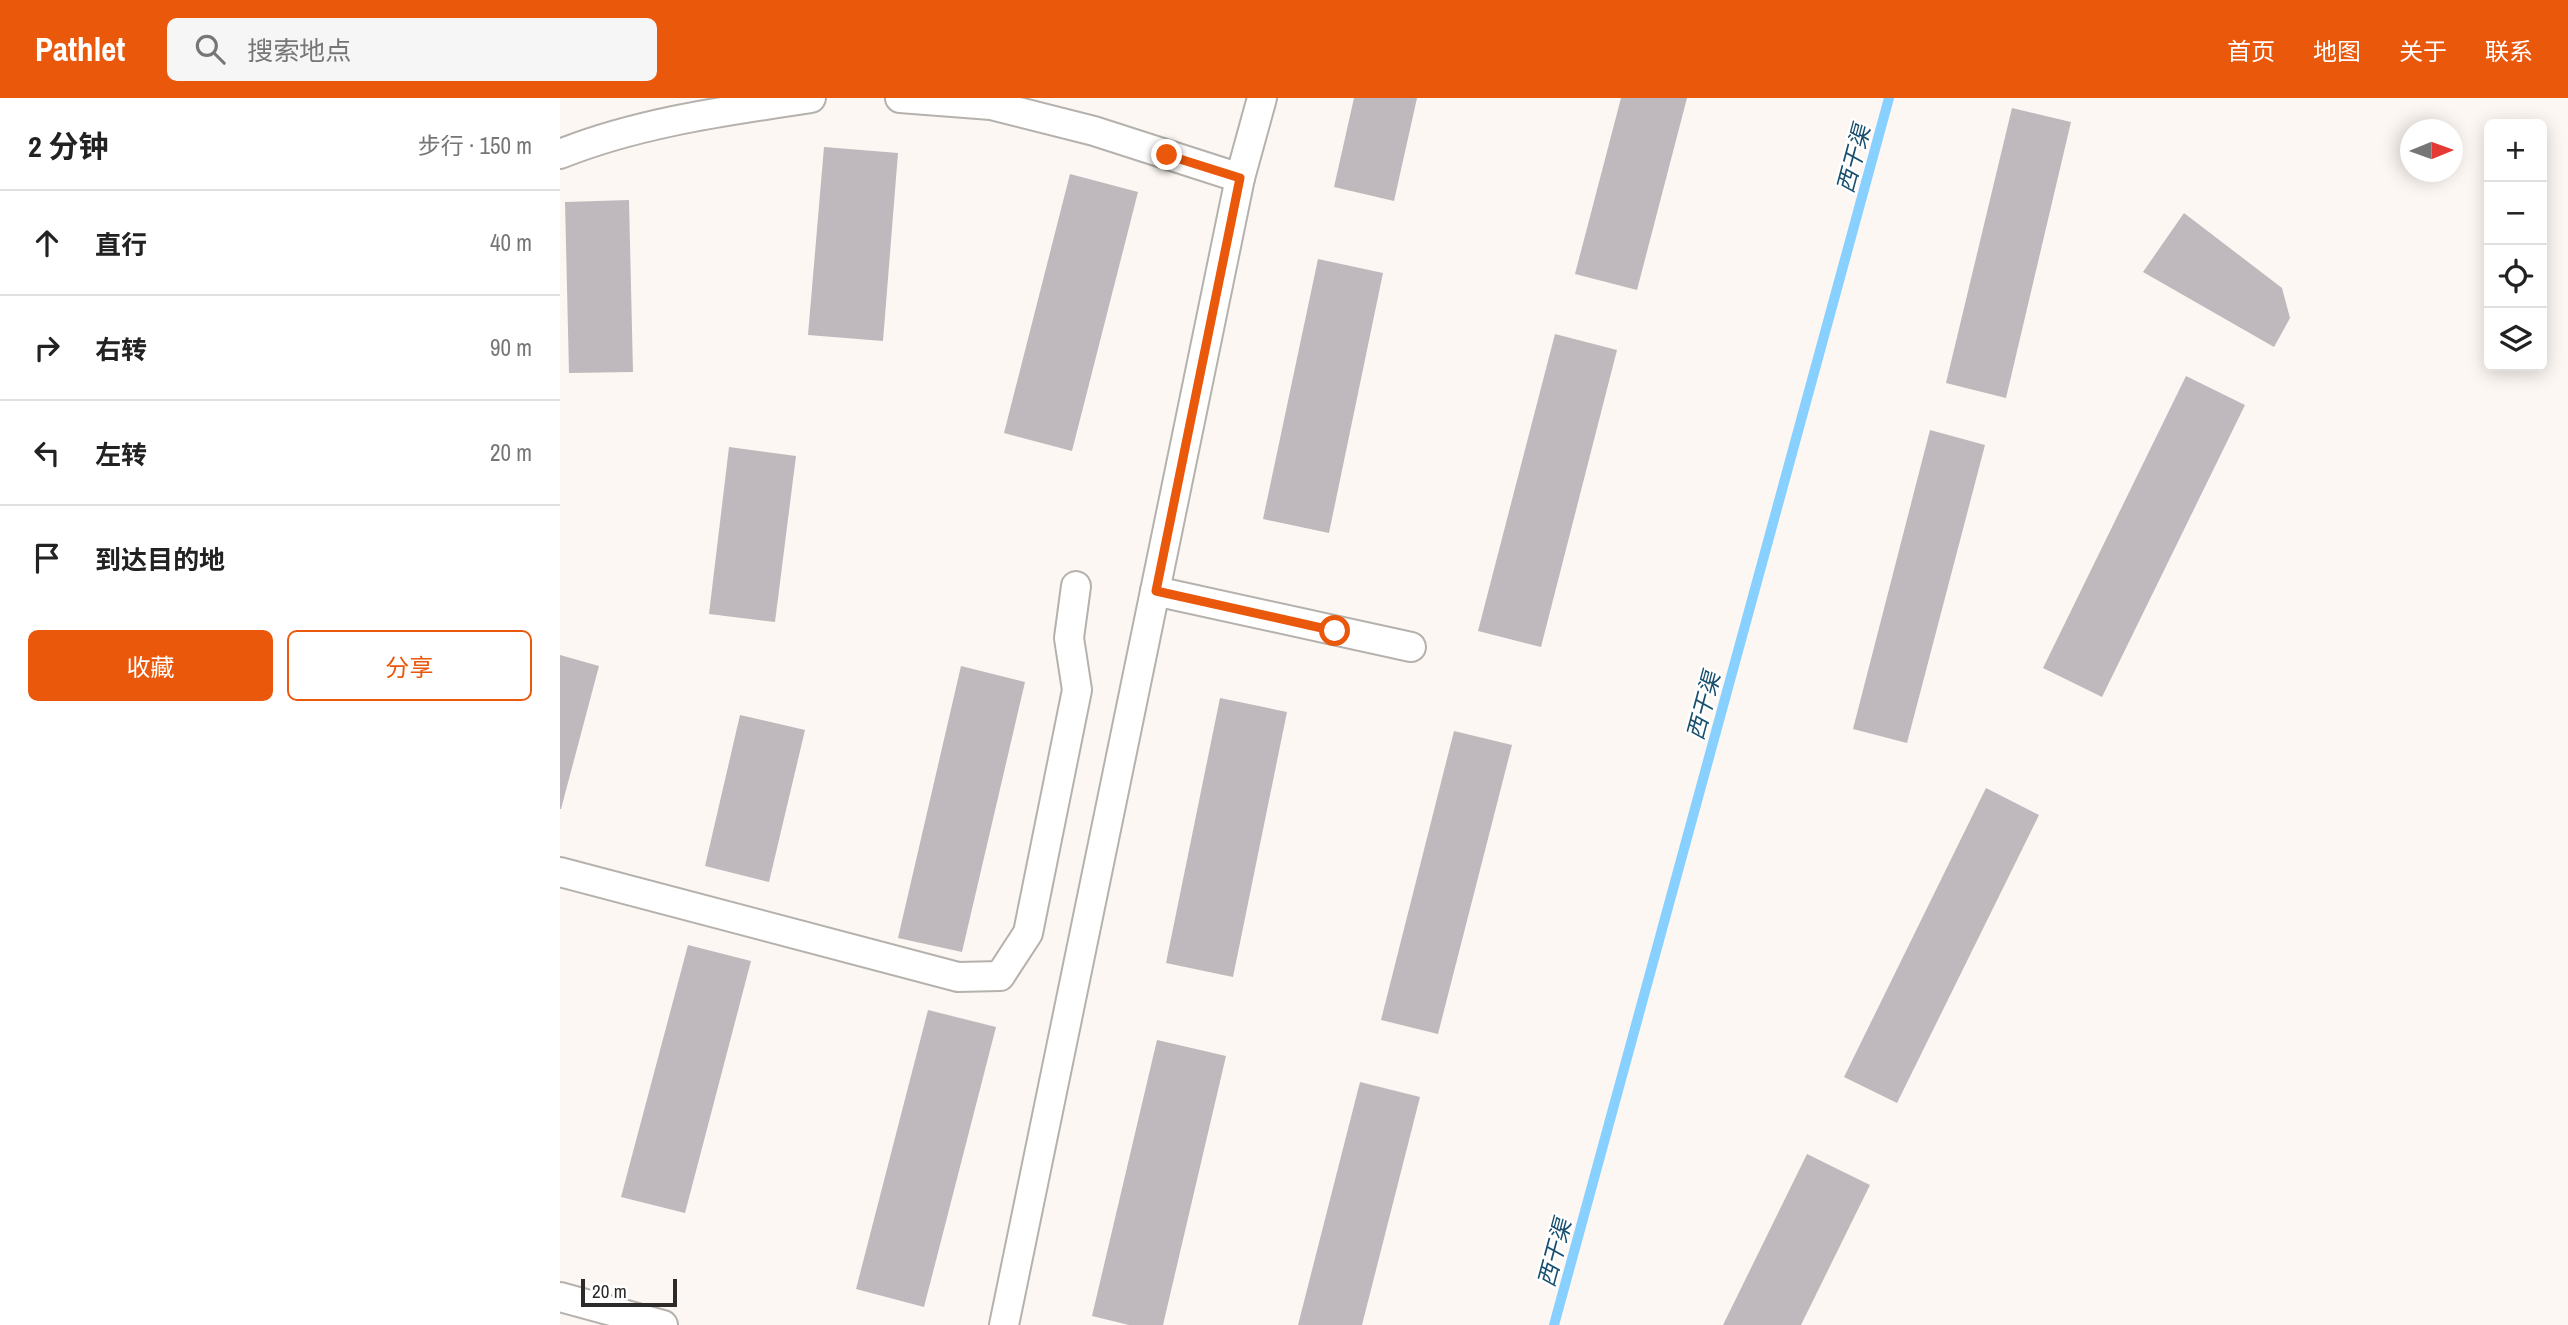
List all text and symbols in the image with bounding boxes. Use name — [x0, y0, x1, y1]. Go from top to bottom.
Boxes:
search box — [167, 18, 657, 81]
text: Pathlet — [35, 27, 125, 71]
icon: search — [191, 30, 229, 68]
text: 搜索地点 — [247, 33, 351, 68]
text: 首页 — [2227, 35, 2275, 67]
text: 地图 — [2313, 35, 2361, 67]
text: 关于 — [2399, 35, 2447, 67]
text: 联系 — [2485, 35, 2533, 67]
water label: 西干渠 — [1829, 119, 1878, 196]
north arrow — [2400, 119, 2463, 182]
map controls — [2484, 119, 2547, 371]
button: + — [2484, 119, 2547, 182]
text: 2 分钟 — [28, 126, 109, 166]
text: 步行 · 150 m — [418, 130, 532, 161]
route end — [1151, 139, 1182, 170]
button: − — [2484, 182, 2547, 245]
icon: ahead — [28, 224, 66, 262]
text: 直行 — [95, 227, 147, 262]
text: 40 m — [490, 227, 532, 258]
button: locate — [2484, 245, 2547, 308]
button: layers — [2484, 308, 2547, 371]
icon: right — [28, 329, 66, 367]
text: 右转 — [95, 332, 147, 367]
text: 90 m — [490, 332, 532, 363]
icon: left — [28, 434, 66, 472]
text: 左转 — [95, 437, 147, 472]
text: 20 m — [490, 437, 532, 468]
icon: arrive — [28, 539, 66, 577]
text: 到达目的地 — [95, 542, 225, 577]
route start — [1319, 615, 1350, 646]
button: 收藏 — [28, 630, 273, 701]
button: 分享 — [287, 630, 532, 701]
water label: 西干渠 — [1679, 666, 1728, 743]
water label: 西干渠 — [1530, 1213, 1579, 1290]
scale bar — [581, 1276, 677, 1308]
text: 20 m — [592, 1278, 627, 1304]

